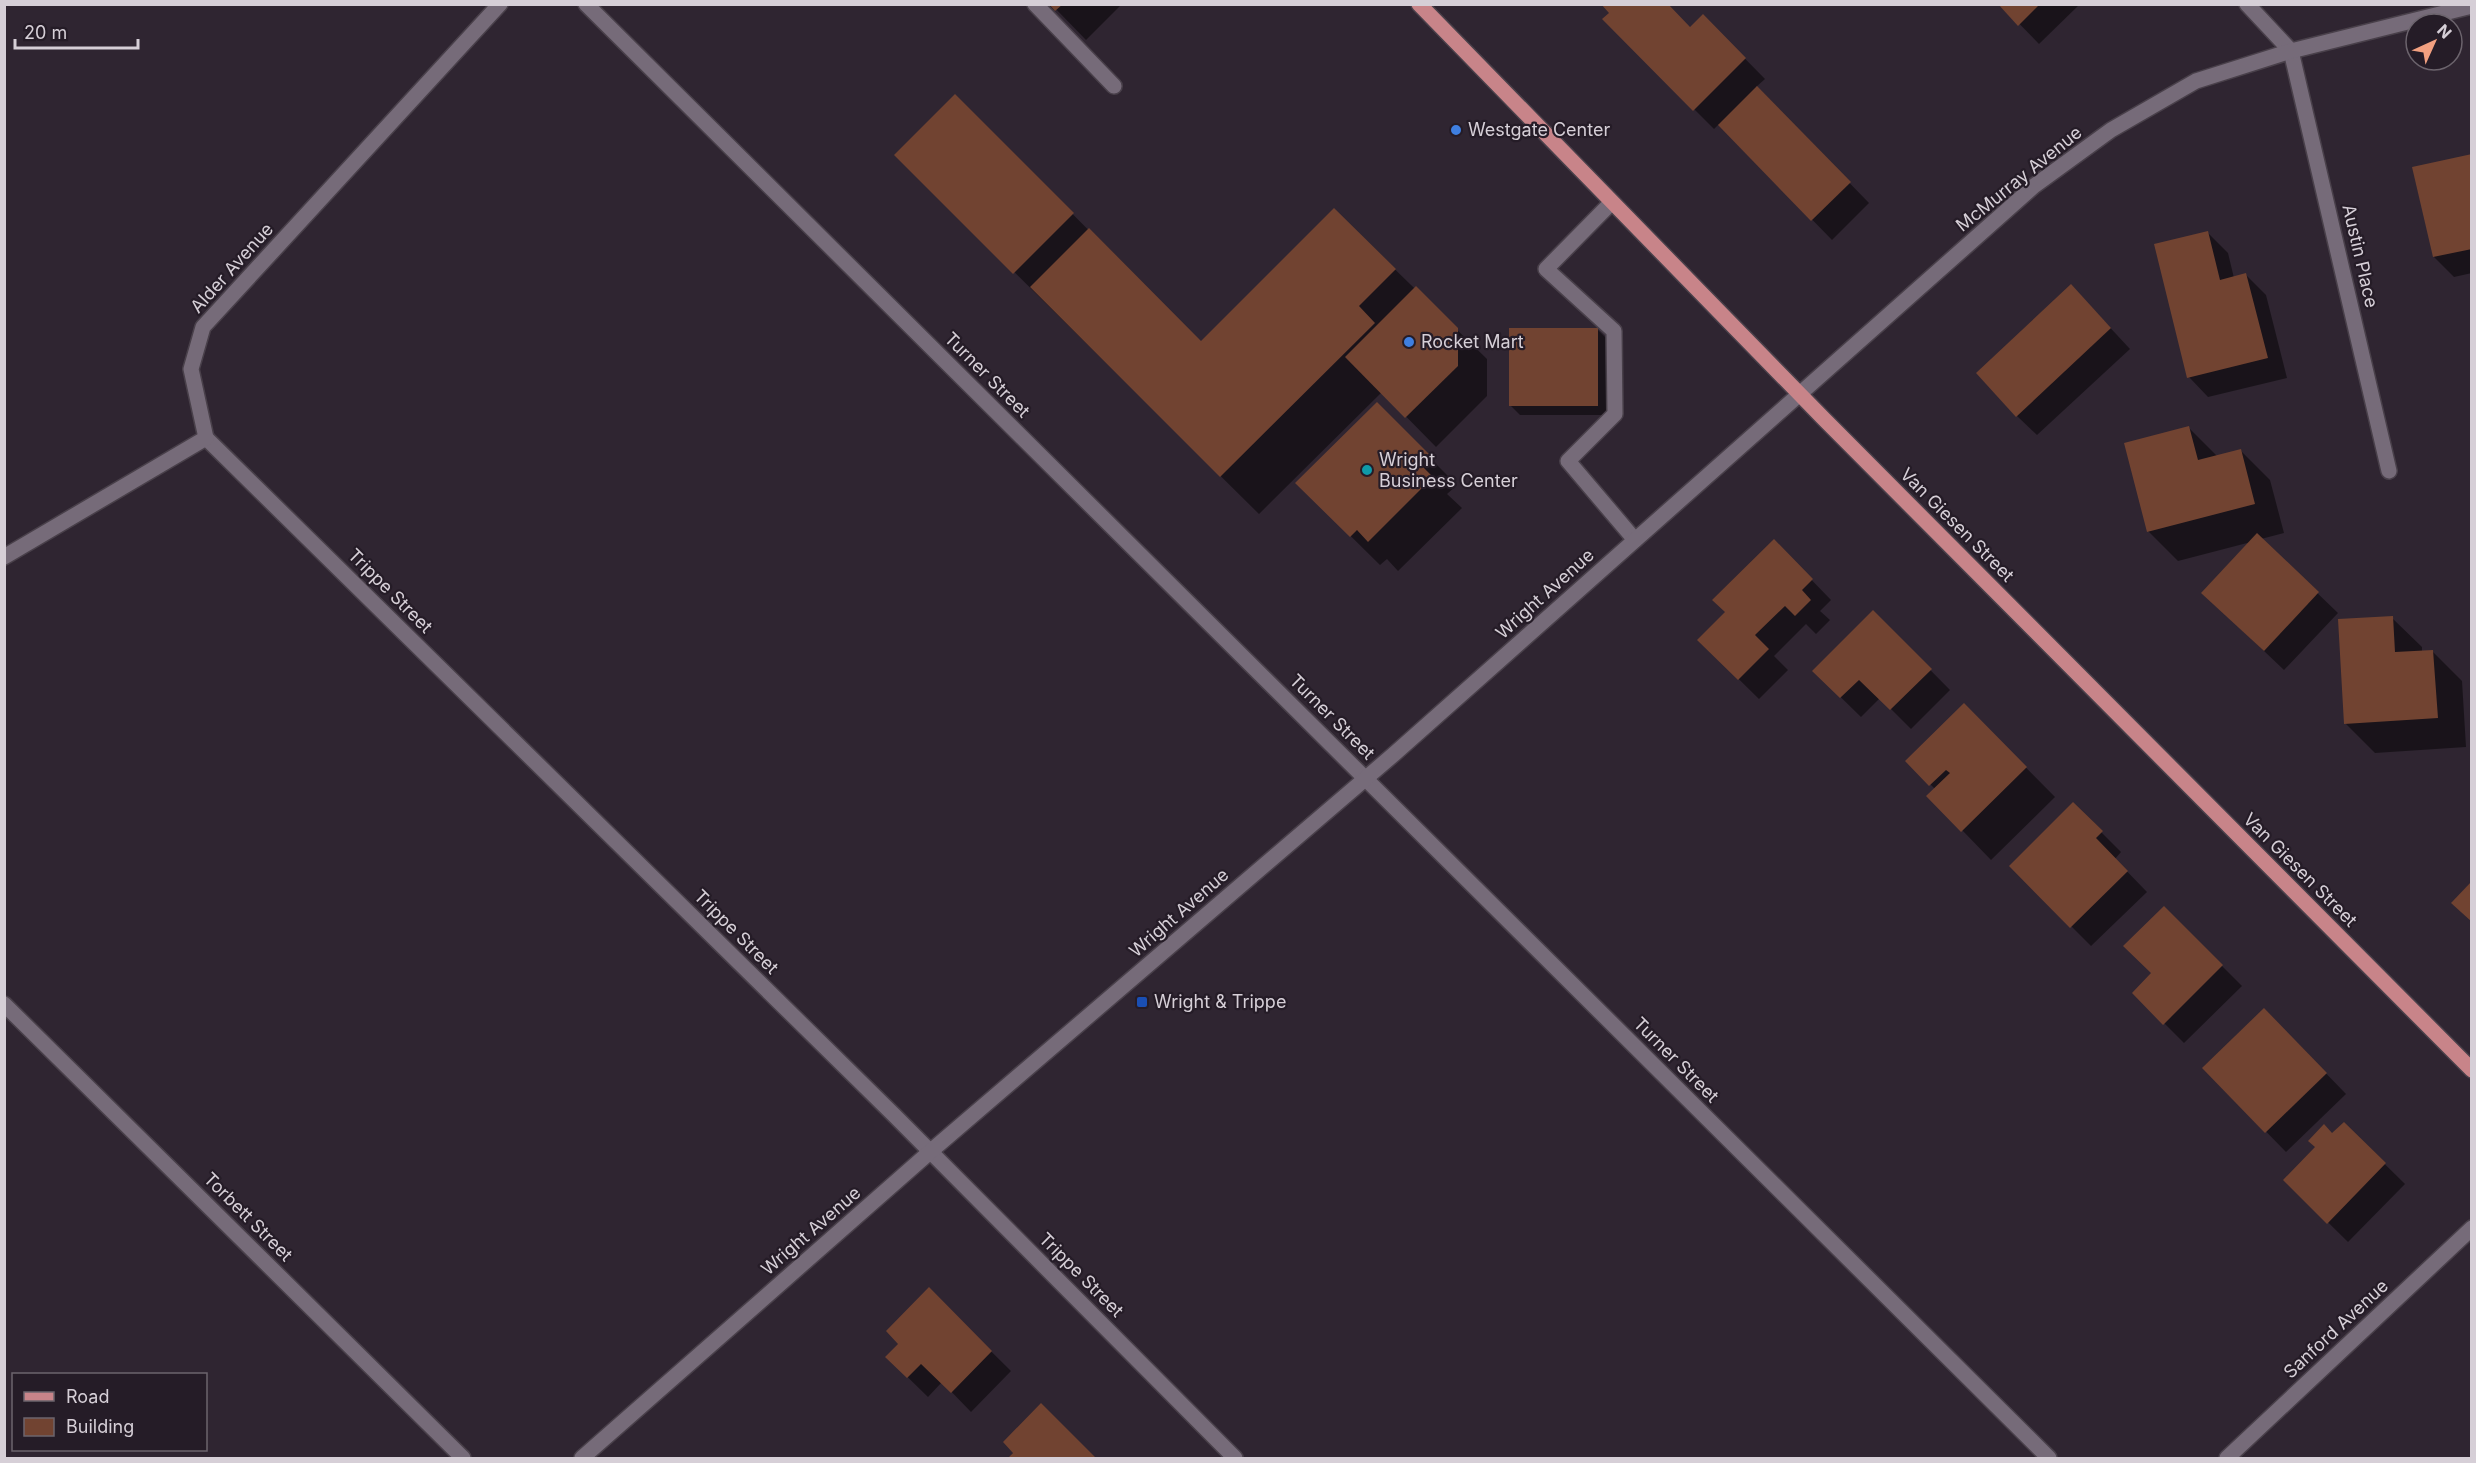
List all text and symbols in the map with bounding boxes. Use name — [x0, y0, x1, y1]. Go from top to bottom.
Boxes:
scale bar — [15, 12, 138, 50]
north arrow — [2404, 12, 2464, 72]
text: N — [2433, 20, 2456, 43]
text: 20 m — [24, 22, 67, 43]
place label: Westgate Center — [1468, 119, 1610, 140]
street label: McMurray Avenue — [1952, 122, 2086, 236]
marker: Westgate Center — [1449, 123, 1463, 137]
street label: Austin Place — [2338, 202, 2383, 310]
street label: Alder Avenue — [186, 219, 277, 317]
street label: Turner Street — [940, 328, 1034, 422]
place label: Rocket Mart — [1421, 331, 1524, 352]
marker: Rocket Mart — [1402, 335, 1416, 349]
place label: Wright Business Center — [1379, 449, 1518, 491]
marker: Wright Business Center — [1360, 463, 1374, 477]
street label: Van Giesen Street — [1896, 463, 2019, 586]
street label: Trippe Street — [344, 544, 437, 637]
street label: Wright Avenue — [1491, 544, 1598, 643]
street label: Turner Street — [1285, 670, 1379, 764]
street label: Van Giesen Street — [2239, 808, 2362, 931]
street label: Wright Avenue — [1125, 864, 1233, 961]
street label: Trippe Street — [690, 885, 783, 978]
place label: Wright & Trippe — [1154, 991, 1286, 1012]
marker: Wright & Trippe — [1135, 995, 1149, 1009]
street label: Turner Street — [1629, 1013, 1723, 1107]
street label: Torbett Street — [200, 1168, 297, 1265]
street label: Wright Avenue — [757, 1182, 865, 1279]
street label: Trippe Street — [1035, 1228, 1128, 1321]
street label: Sanford Avenue — [2279, 1275, 2392, 1382]
legend — [12, 1373, 207, 1451]
text: Road — [66, 1386, 109, 1407]
text: Building — [66, 1416, 134, 1437]

